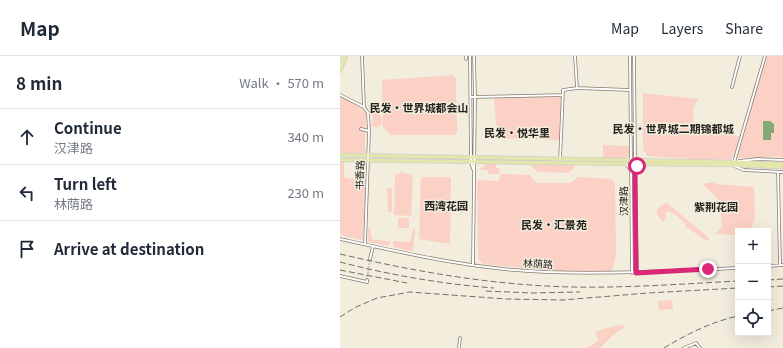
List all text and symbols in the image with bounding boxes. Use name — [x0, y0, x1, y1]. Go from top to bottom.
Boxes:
text: Map — [20, 14, 60, 41]
text: Map — [611, 18, 639, 38]
text: Layers — [661, 18, 703, 38]
text: Share — [725, 18, 763, 38]
text: 8 min — [16, 70, 62, 95]
text: Walk · 570 m — [239, 73, 324, 92]
district label: 民发·世界城都会山 — [370, 99, 469, 115]
text: Continue — [54, 117, 122, 138]
district label: 民发·世界城二期锦都城 — [613, 120, 734, 136]
district label: 民发·悦华里 — [484, 124, 550, 140]
icon: ahead — [16, 126, 38, 148]
text: 340 m — [287, 127, 324, 146]
text: 汉津路 — [54, 138, 93, 157]
route start — [628, 157, 646, 175]
street label: 书香路 — [351, 160, 367, 190]
text: Turn left — [54, 173, 117, 194]
icon: left — [16, 182, 38, 204]
text: 230 m — [287, 183, 324, 202]
street label: 汉津路 — [615, 186, 631, 216]
text: 林荫路 — [54, 194, 93, 213]
district label: 西湾花园 — [424, 197, 468, 213]
district label: 紫荆花园 — [694, 198, 738, 214]
district label: 民发·汇景苑 — [521, 216, 587, 232]
map controls — [735, 228, 771, 336]
button: + — [735, 228, 771, 264]
icon: arrive — [16, 238, 38, 260]
text: Arrive at destination — [54, 238, 204, 259]
street label: 林荫路 — [523, 255, 553, 271]
route end — [699, 260, 717, 278]
button: − — [735, 264, 771, 300]
button: locate — [735, 300, 771, 336]

